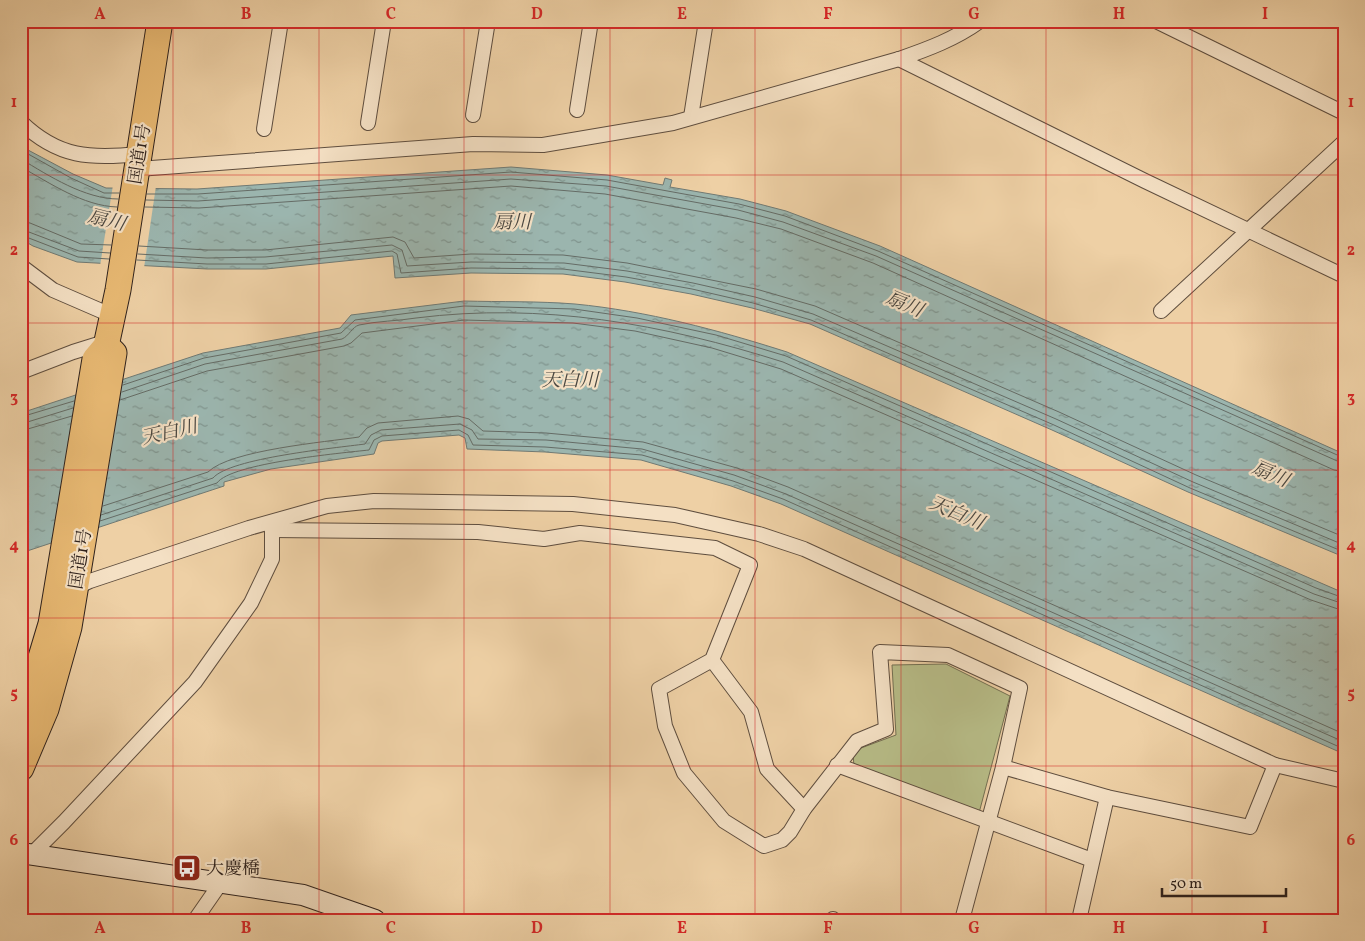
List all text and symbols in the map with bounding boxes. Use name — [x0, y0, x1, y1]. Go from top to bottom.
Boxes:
text: A — [94, 4, 106, 26]
text: B — [241, 4, 252, 26]
text: C — [386, 4, 396, 26]
text: D — [531, 4, 543, 26]
text: E — [677, 4, 687, 26]
text: F — [823, 4, 833, 26]
text: G — [968, 4, 980, 26]
text: H — [1113, 4, 1125, 26]
text: I — [1262, 4, 1268, 26]
text: 1 — [11, 92, 17, 114]
text: 1 — [1348, 92, 1354, 114]
street label: 国道1号 — [123, 122, 158, 186]
water label: 扇川 — [85, 204, 130, 239]
water label: 扇川 — [493, 210, 533, 236]
text: 2 — [10, 240, 18, 262]
text: 2 — [1347, 240, 1355, 262]
water label: 扇川 — [882, 285, 929, 325]
water label: 天白川 — [541, 368, 600, 394]
text: 3 — [10, 387, 18, 409]
text: 3 — [1347, 387, 1355, 409]
water label: 天白川 — [139, 413, 202, 452]
water label: 扇川 — [1248, 455, 1295, 495]
water label: 天白川 — [925, 491, 989, 538]
street label: 国道1号 — [64, 527, 99, 591]
text: 4 — [9, 535, 19, 557]
text: 4 — [1346, 535, 1356, 557]
text: 5 — [10, 683, 18, 705]
text: 5 — [1347, 683, 1355, 705]
text: 6 — [10, 830, 19, 852]
text: 6 — [1347, 830, 1356, 852]
bus stop icon: 大慶橋 — [172, 853, 202, 883]
place label: 大慶橋 — [206, 857, 260, 882]
scale bar — [1162, 866, 1286, 898]
text: 50 m — [1170, 874, 1202, 895]
text: A — [94, 918, 106, 940]
text: B — [241, 918, 252, 940]
text: C — [386, 918, 396, 940]
text: D — [531, 918, 543, 940]
text: E — [677, 918, 687, 940]
text: F — [823, 918, 833, 940]
text: G — [968, 918, 980, 940]
text: H — [1113, 918, 1125, 940]
text: I — [1262, 918, 1268, 940]

